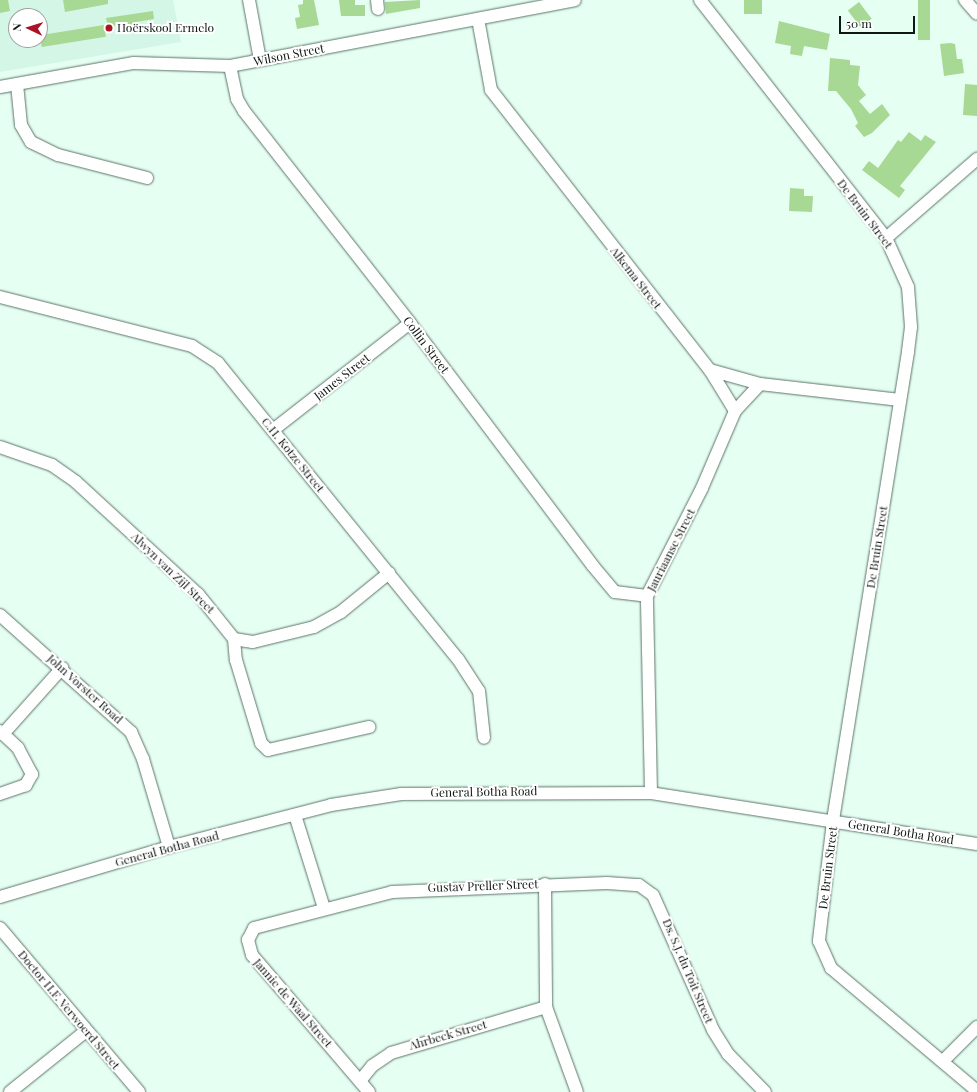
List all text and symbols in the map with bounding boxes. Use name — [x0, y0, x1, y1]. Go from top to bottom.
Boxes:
north arrow — [8, 8, 48, 48]
scale bar — [841, 8, 917, 34]
text: 50 m — [846, 15, 872, 31]
place label: Hoërskool Ermelo — [117, 21, 214, 35]
text: N — [9, 23, 24, 32]
marker: Hoërskool Ermelo — [104, 23, 114, 33]
street label: Wilson Street — [252, 41, 326, 69]
street label: De Bruin Street — [834, 176, 896, 252]
street label: Alkema Street — [607, 244, 665, 312]
street label: Collin Street — [400, 314, 452, 376]
street label: James Street — [311, 351, 373, 403]
street label: C.H. Kotze Street — [258, 415, 328, 495]
street label: De Bruin Street — [863, 505, 891, 589]
street label: Jauriaanse Street — [644, 506, 698, 594]
street label: Alwyn van Zijl Street — [128, 529, 218, 617]
street label: John Vorster Road — [44, 651, 126, 727]
street label: General Botha Road — [430, 784, 538, 800]
street label: General Botha Road — [847, 817, 955, 847]
street label: De Bruin Street — [816, 826, 840, 910]
street label: General Botha Road — [113, 828, 221, 870]
street label: Gustav Preller Street — [427, 877, 539, 895]
street label: Ds. S.J. du Toit Street — [659, 916, 717, 1026]
street label: Doctor H.F. Verwoerd Street — [15, 947, 123, 1073]
street label: Jannie de Waal Street — [250, 955, 336, 1051]
street label: Ahrbeck Street — [407, 1017, 489, 1053]

